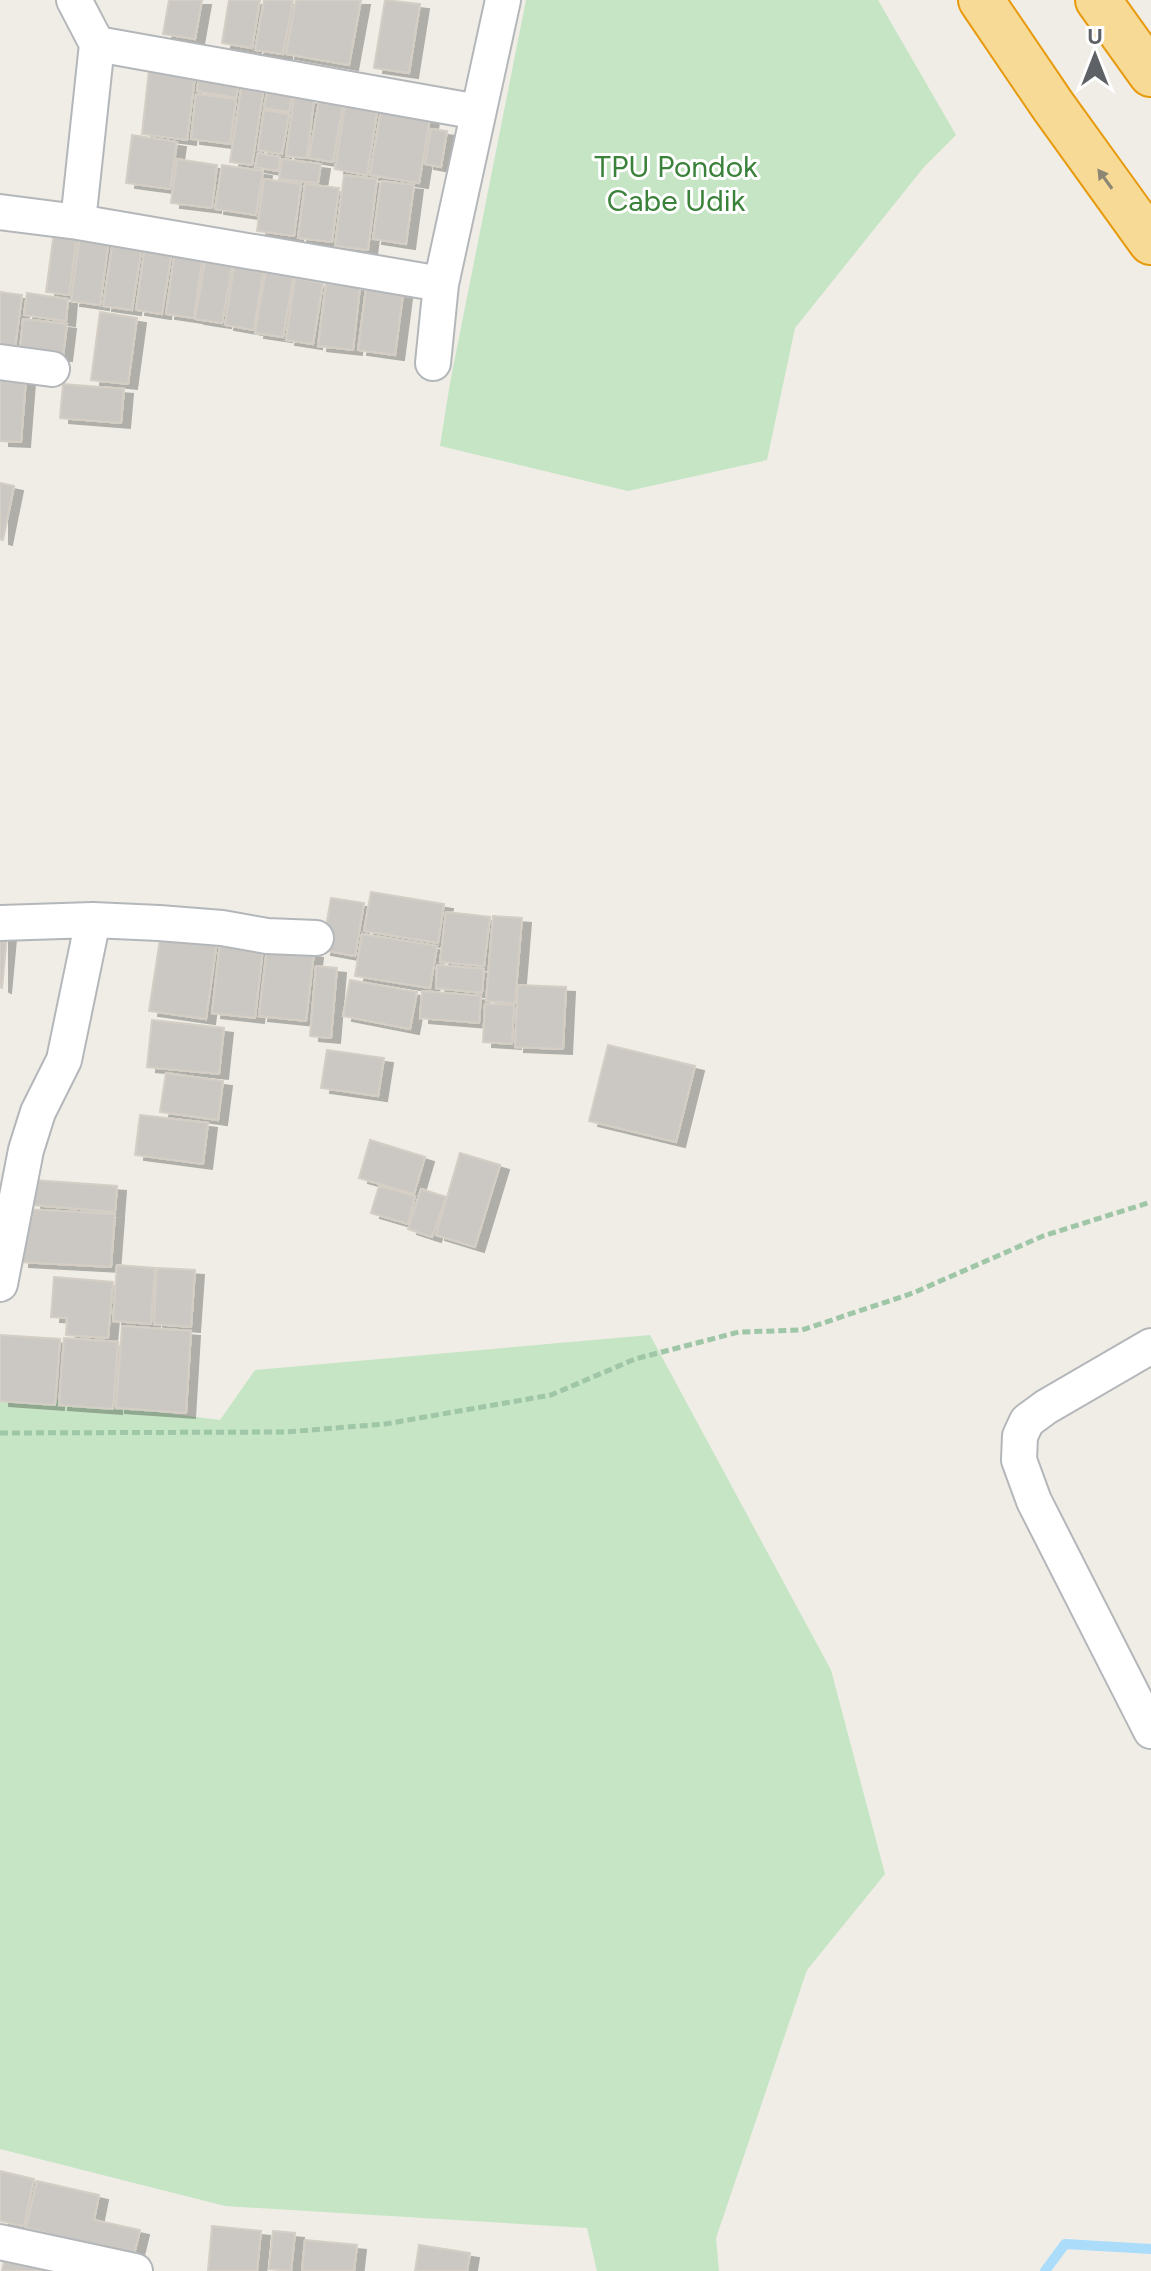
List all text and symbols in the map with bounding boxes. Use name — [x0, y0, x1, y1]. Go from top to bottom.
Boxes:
north arrow — [1055, 16, 1135, 96]
text: U — [1087, 23, 1103, 50]
park label: TPU Pondok Cabe Udik — [594, 148, 758, 219]
one-way arrow — [1098, 168, 1113, 189]

